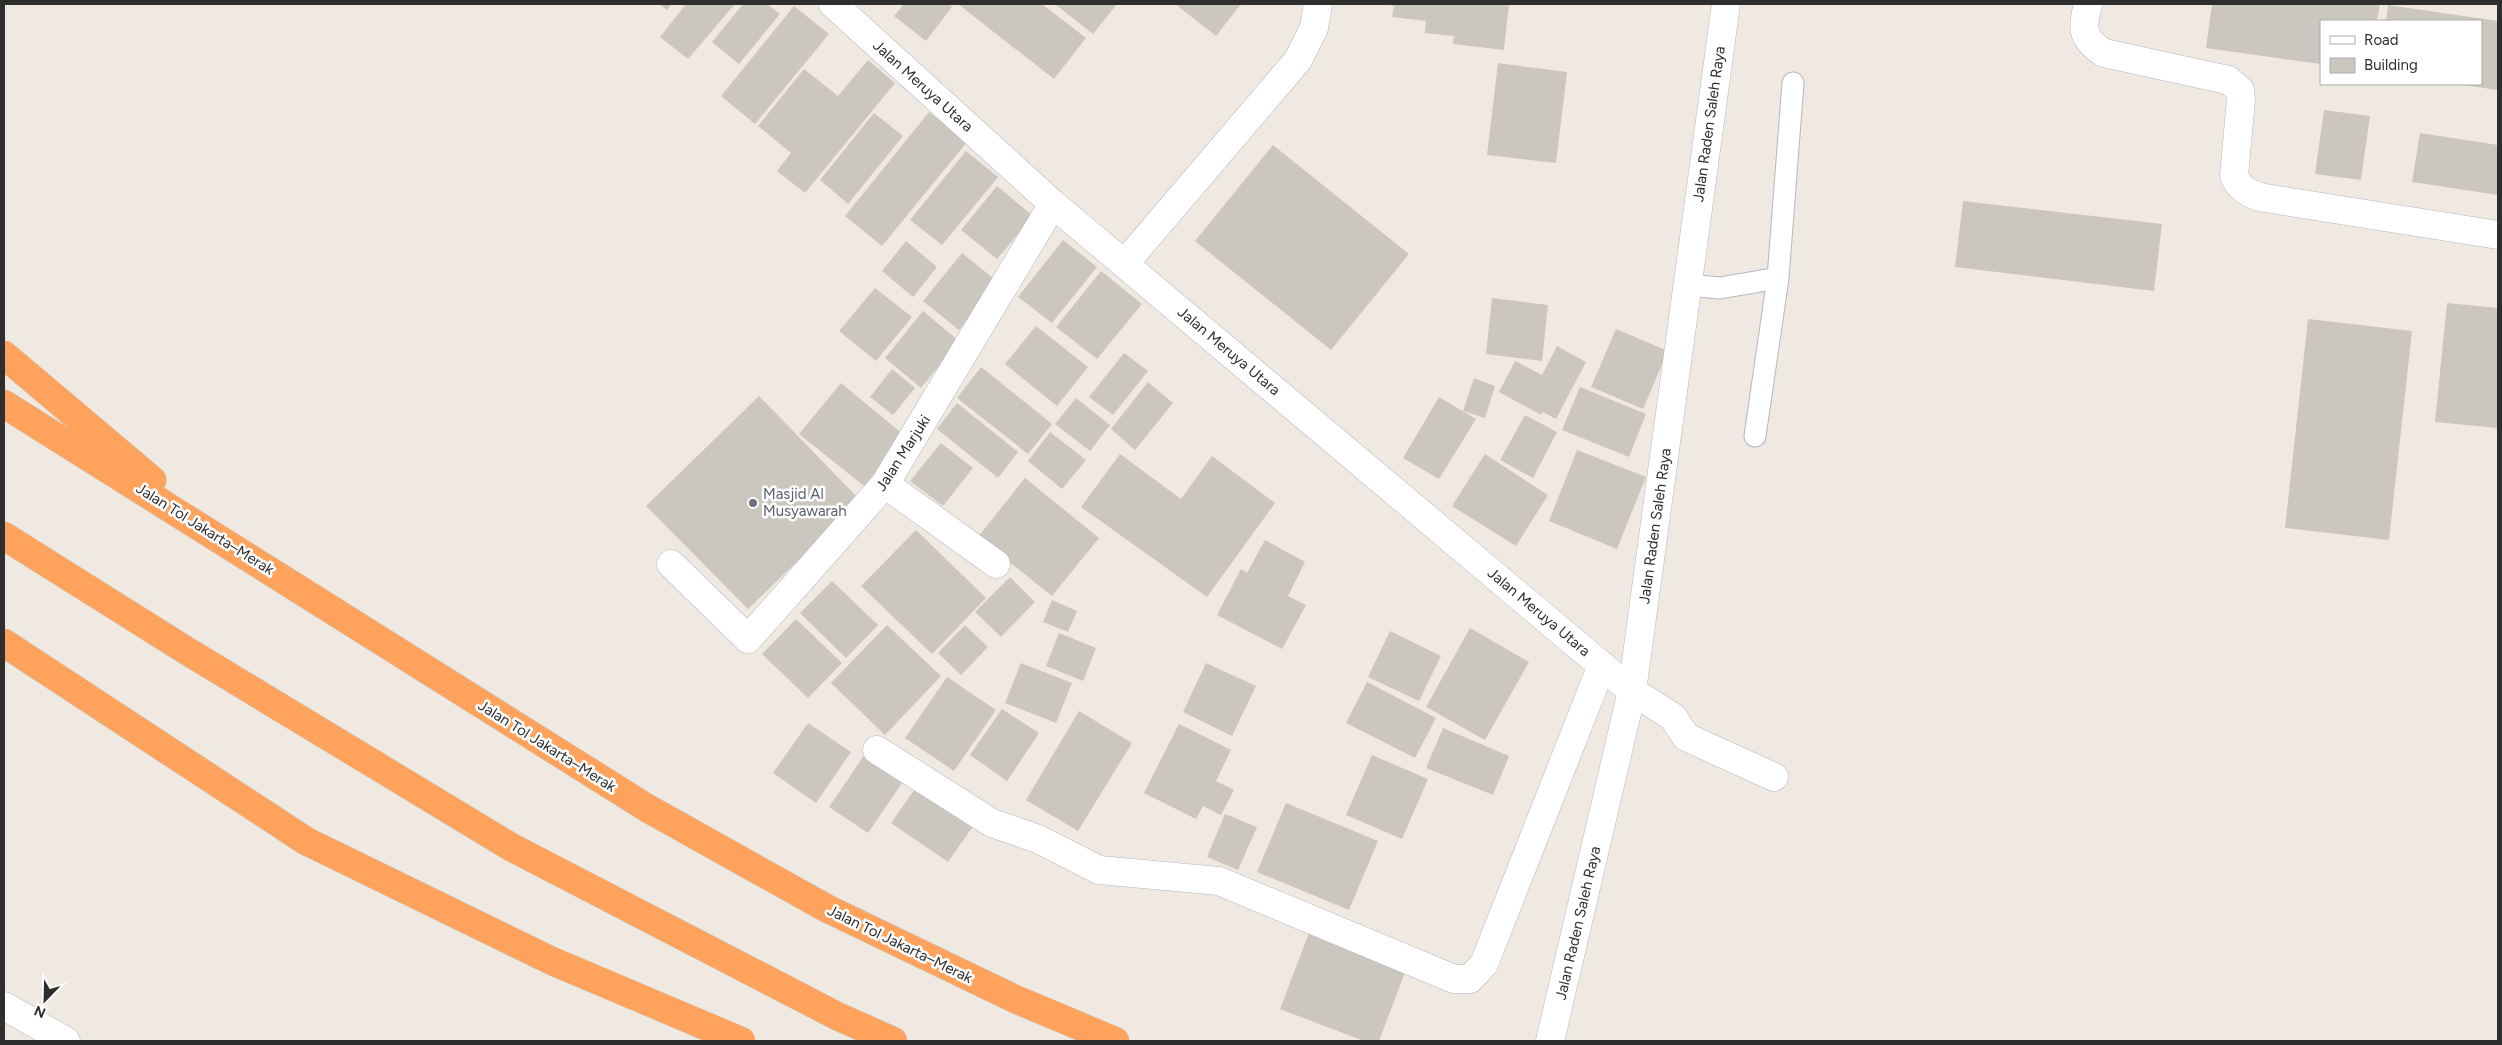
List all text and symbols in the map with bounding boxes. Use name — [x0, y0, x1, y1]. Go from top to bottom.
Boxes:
legend — [2320, 20, 2482, 85]
text: Road — [2364, 31, 2399, 49]
street label: Jalan Meruya Utara — [869, 36, 977, 136]
street label: Jalan Raden Saleh Raya — [1689, 45, 1729, 203]
text: Building — [2364, 56, 2418, 74]
street label: Jalan Meruya Utara — [1174, 303, 1284, 399]
street label: Jalan Marjuki — [872, 412, 934, 494]
street label: Jalan Raden Saleh Raya — [1635, 447, 1675, 605]
street label: Jalan Tol Jakarta–Merak — [133, 479, 278, 579]
place label: Masjid Al Musyawarah — [763, 485, 847, 520]
marker: Masjid Al Musyawarah — [747, 497, 759, 509]
street label: Jalan Meruya Utara — [1484, 564, 1594, 660]
street label: Jalan Tol Jakarta–Merak — [475, 696, 620, 796]
street label: Jalan Raden Saleh Raya — [1552, 844, 1604, 1002]
street label: Jalan Tol Jakarta–Merak — [825, 901, 976, 987]
north arrow — [20, 975, 70, 1025]
text: N — [32, 1002, 48, 1021]

